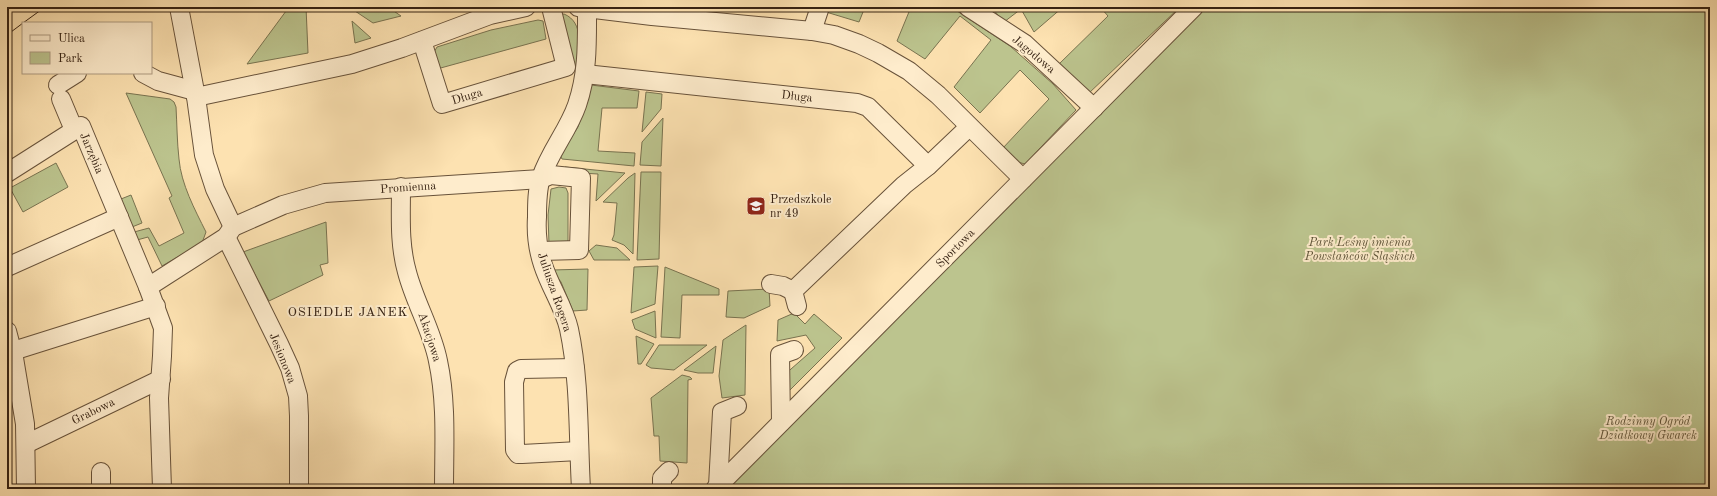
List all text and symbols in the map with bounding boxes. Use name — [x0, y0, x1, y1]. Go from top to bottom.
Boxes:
legend — [22, 22, 152, 74]
text: Ulica — [58, 33, 85, 45]
street label: Jagodowa — [1010, 34, 1057, 76]
text: Park — [58, 53, 83, 65]
street label: Długa — [450, 87, 484, 107]
street label: Długa — [781, 89, 813, 105]
street label: Jarzębia — [77, 131, 105, 176]
street label: Promienna — [380, 180, 437, 196]
place label: Przedszkole nr 49 — [770, 194, 832, 220]
school or university icon: Przedszkole nr 49 — [745, 195, 767, 217]
street label: Sportowa — [934, 227, 977, 270]
park label: Park Leśny imienia Powstańców Śląskich — [1304, 237, 1415, 263]
street label: Juliusza Rogera — [535, 251, 573, 334]
district label: OSIEDLE JANEK — [288, 306, 408, 319]
street label: Akacjowa — [415, 311, 443, 363]
street label: Jesionowa — [266, 331, 298, 385]
street label: Grabowa — [70, 396, 117, 427]
park label: Rodzinny Ogród Działkowy Gwarek — [1598, 416, 1697, 442]

